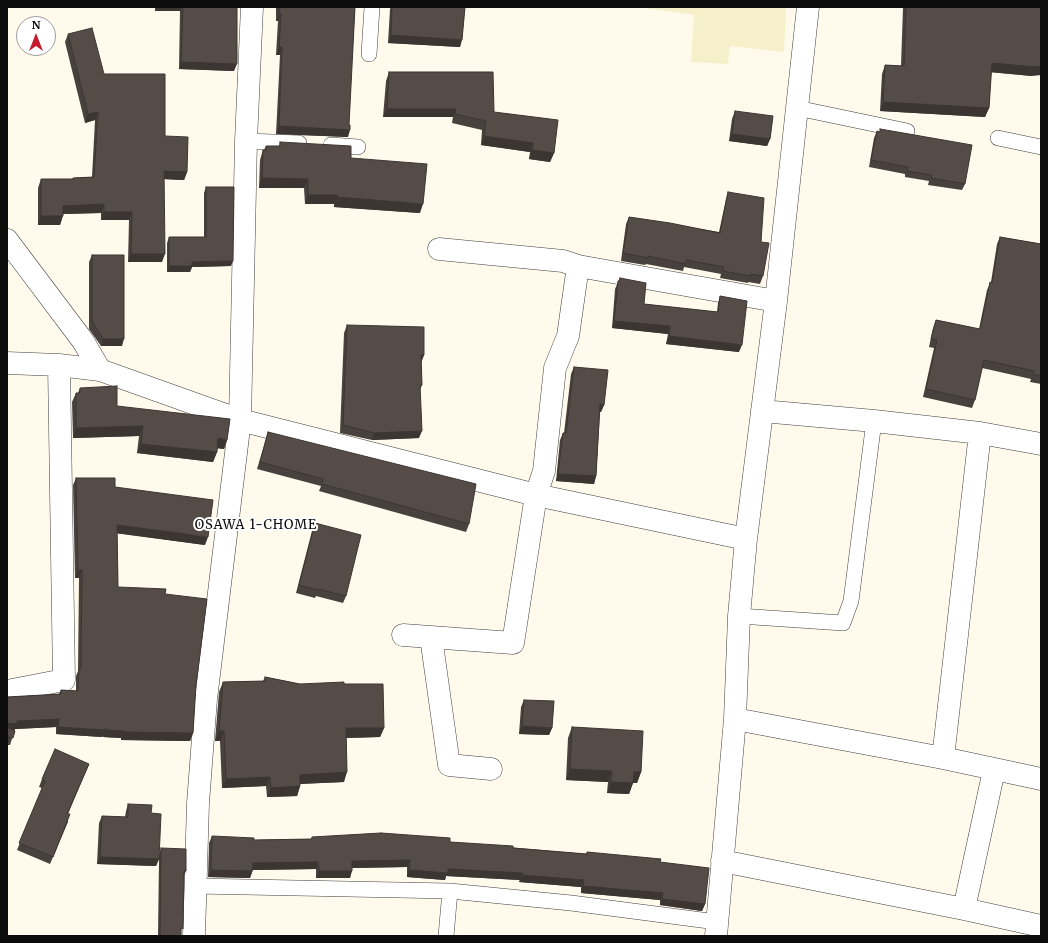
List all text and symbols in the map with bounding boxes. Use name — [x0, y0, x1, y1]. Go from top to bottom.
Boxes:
north arrow — [16, 16, 56, 56]
text: N — [32, 18, 40, 32]
district label: OSAWA 1-CHOME — [195, 517, 317, 533]

